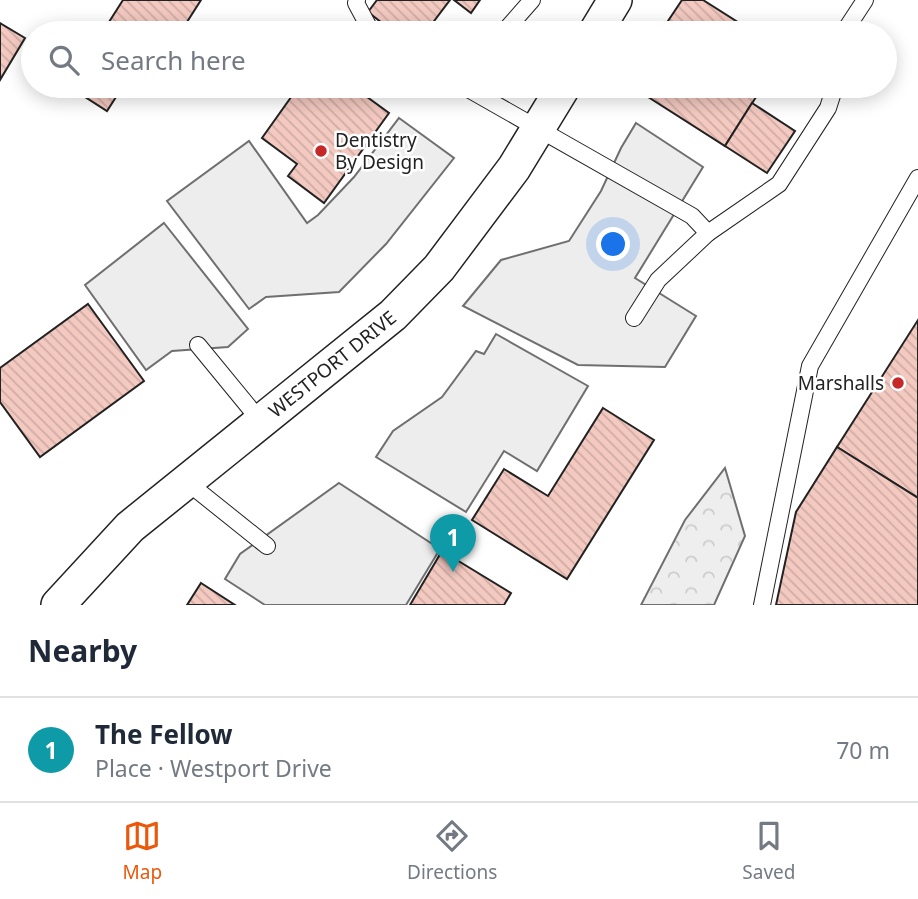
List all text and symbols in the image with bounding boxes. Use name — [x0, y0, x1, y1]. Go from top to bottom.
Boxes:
search box — [21, 21, 897, 98]
icon: search — [45, 41, 83, 79]
text: Search here — [101, 42, 246, 78]
place label: Dentistry By Design — [335, 127, 424, 175]
marker: Dentistry By Design — [313, 143, 329, 159]
your location — [596, 227, 630, 261]
street label: WESTPORT DRIVE — [263, 305, 402, 423]
place label: Marshalls — [798, 370, 884, 396]
marker: Marshalls — [890, 375, 906, 391]
pin: 1 — [430, 514, 476, 572]
text: Nearby — [28, 630, 137, 671]
text: The Fellow — [95, 716, 232, 752]
text: 1 — [44, 734, 58, 766]
text: 70 m — [836, 734, 890, 766]
text: Place · Westport Drive — [95, 752, 332, 784]
tab: Map — [123, 817, 162, 885]
tab: Directions — [407, 817, 497, 885]
tab: Saved — [742, 817, 795, 885]

